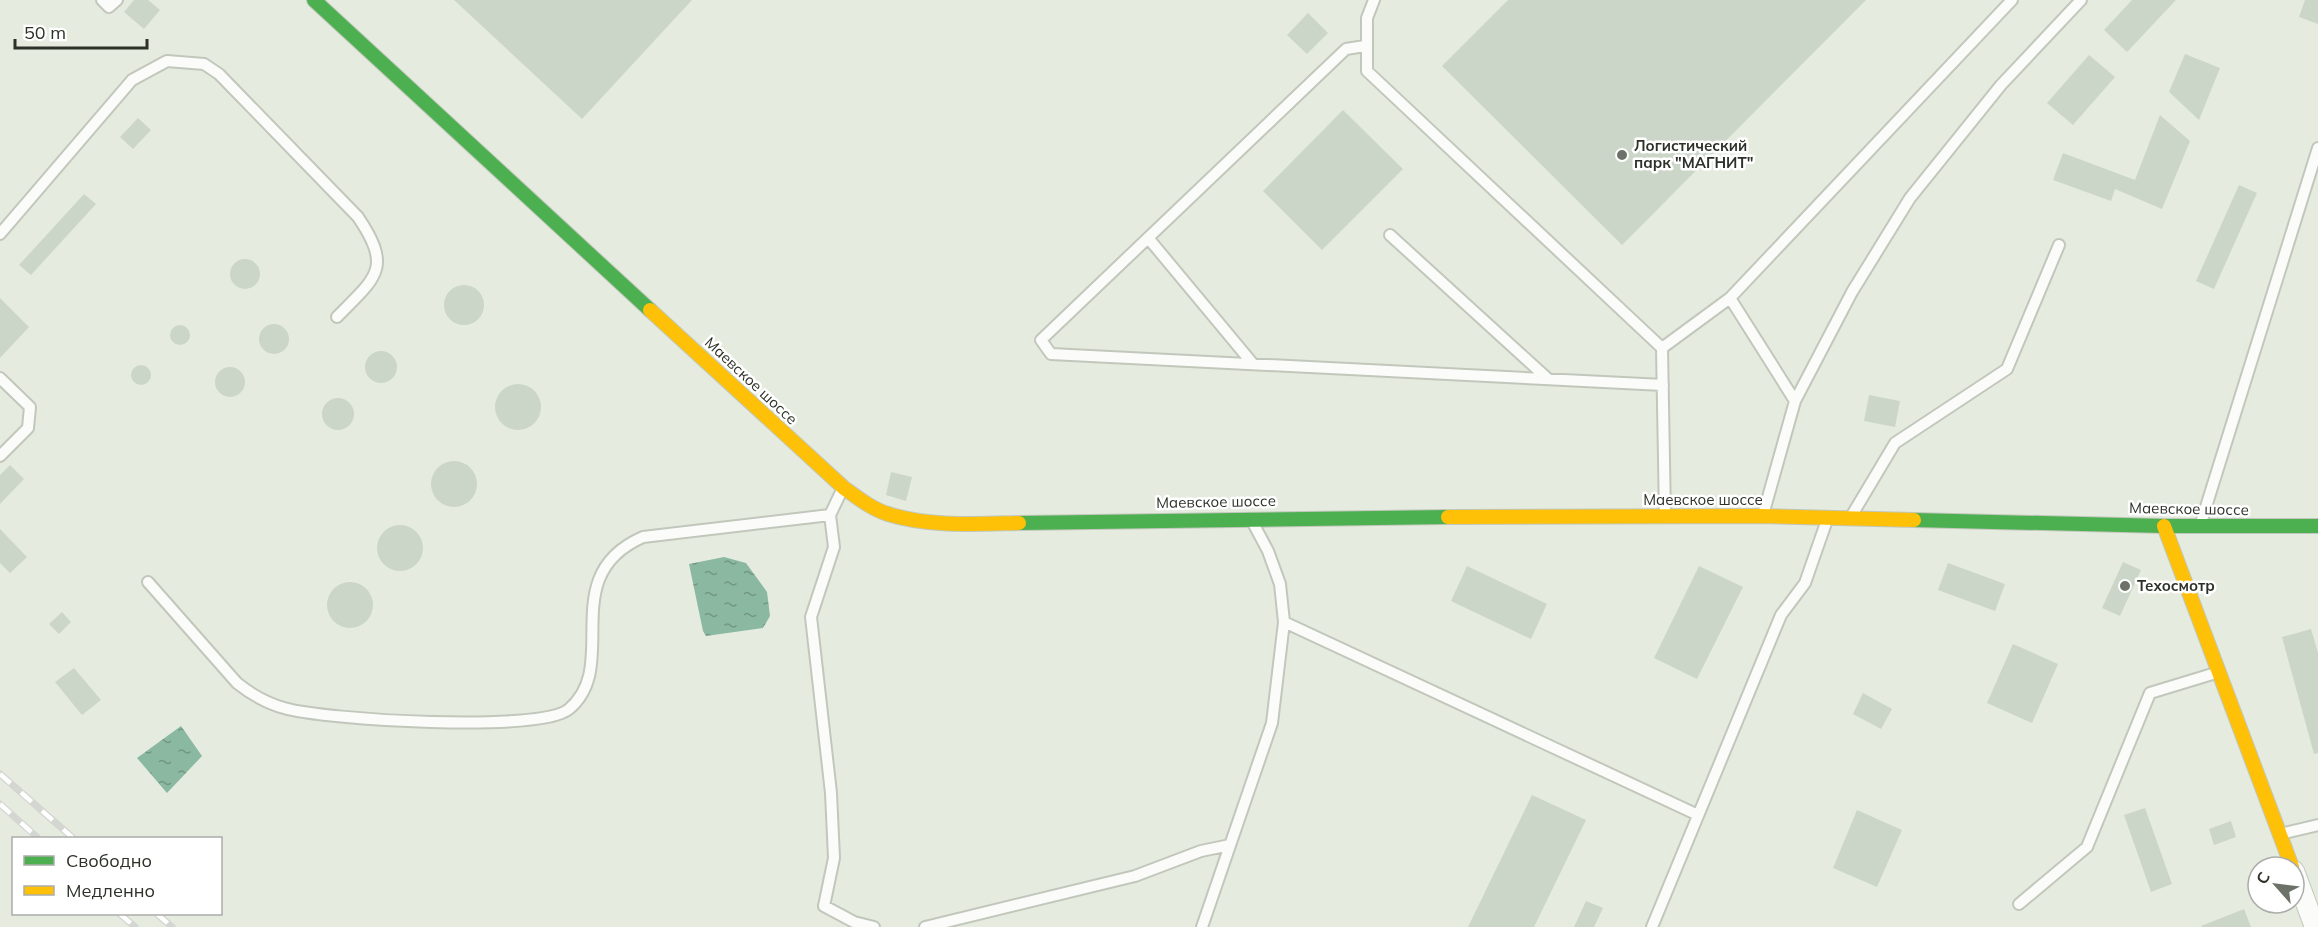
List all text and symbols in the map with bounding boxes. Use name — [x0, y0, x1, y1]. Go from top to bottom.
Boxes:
scale bar — [15, 12, 147, 50]
text: 50 m — [24, 21, 66, 44]
place label: Логистический парк "МАГНИТ" — [1634, 136, 1753, 172]
marker: Логистический парк "МАГНИТ" — [1615, 148, 1629, 162]
street label: Маевское шоссе — [701, 333, 802, 428]
street label: Маевское шоссе — [1643, 490, 1763, 509]
street label: Маевское шоссе — [1156, 491, 1276, 512]
street label: Маевское шоссе — [2129, 498, 2249, 519]
place label: Техосмотр — [2137, 576, 2215, 595]
marker: Техосмотр — [2118, 579, 2132, 593]
legend — [12, 837, 222, 915]
text: Свободно — [66, 849, 152, 872]
north arrow — [2246, 855, 2306, 915]
text: С — [2251, 868, 2274, 887]
text: Медленно — [66, 879, 155, 902]

